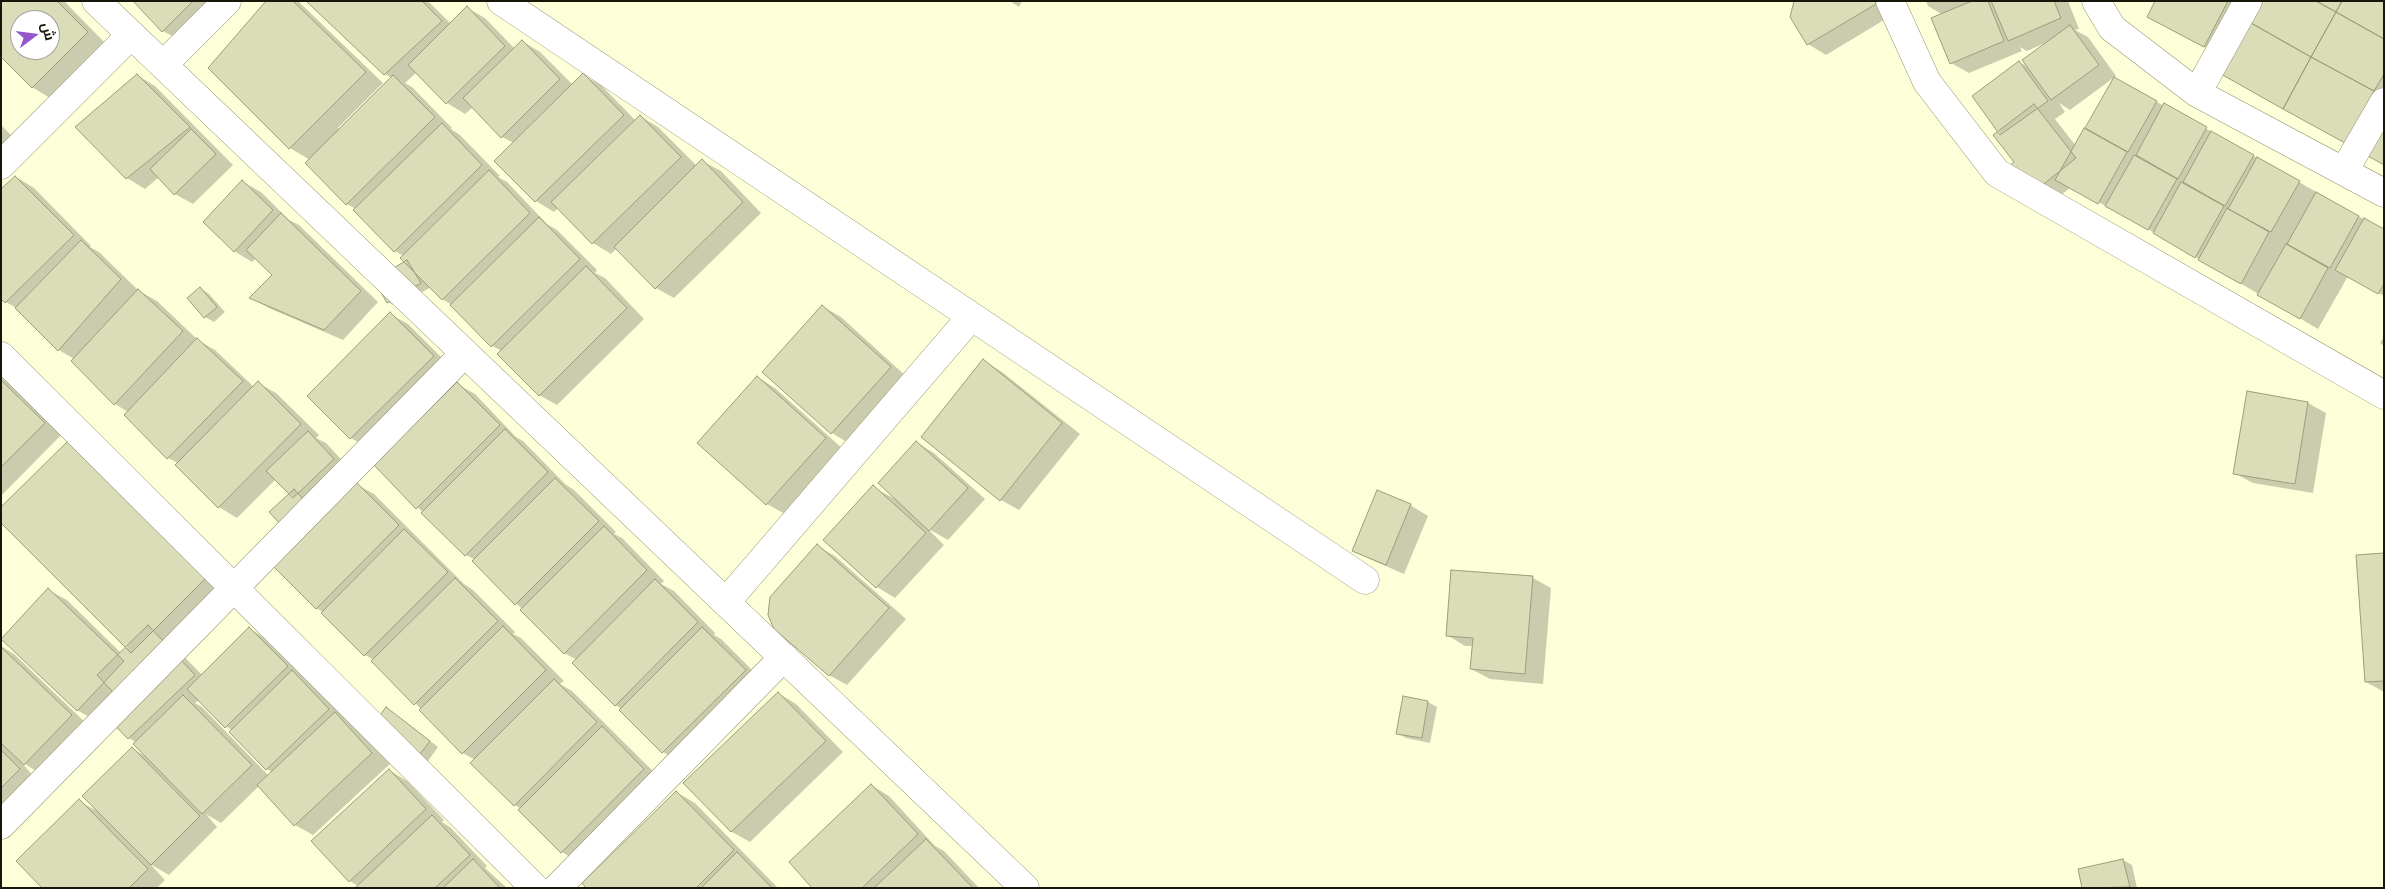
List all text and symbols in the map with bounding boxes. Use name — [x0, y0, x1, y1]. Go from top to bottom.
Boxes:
north arrow — [10, 10, 60, 60]
text: ش — [38, 20, 60, 42]

